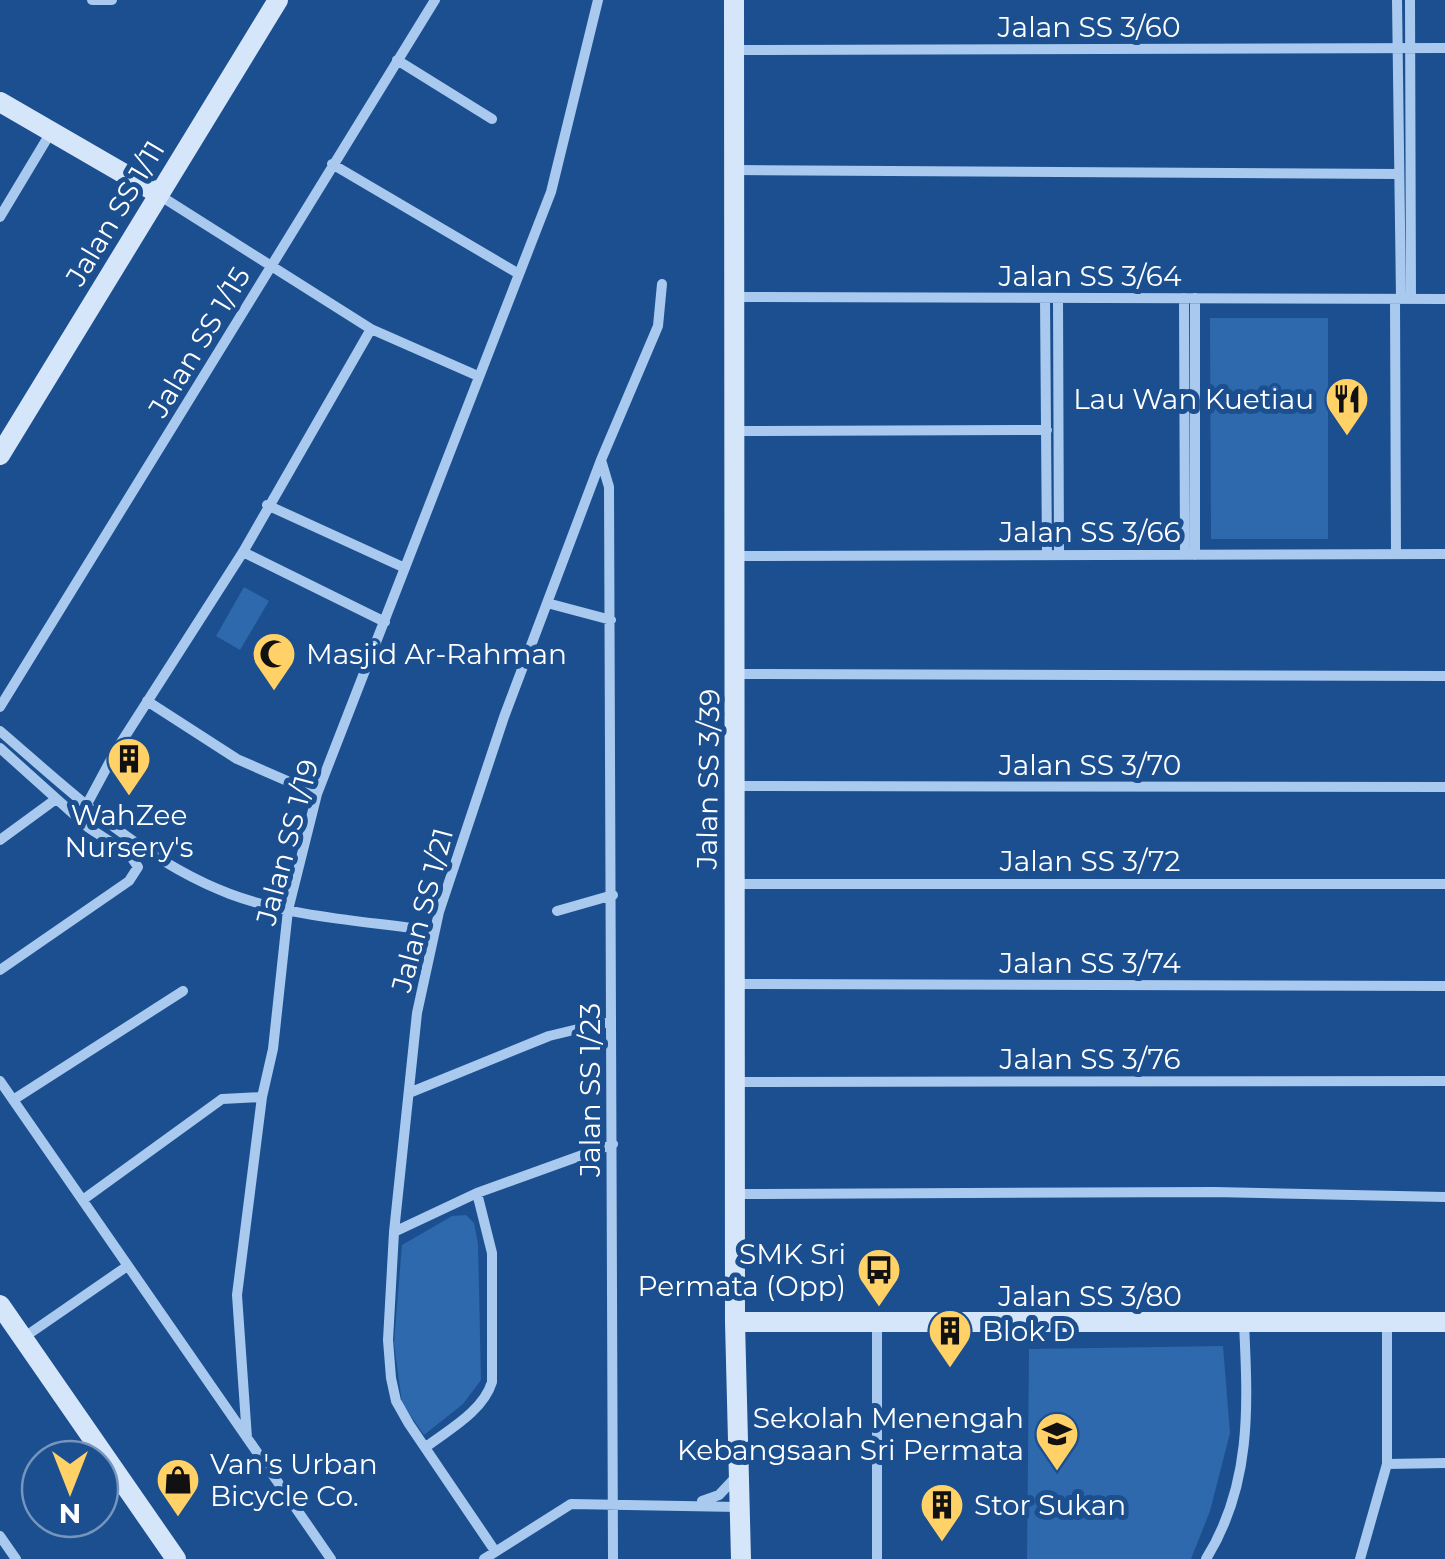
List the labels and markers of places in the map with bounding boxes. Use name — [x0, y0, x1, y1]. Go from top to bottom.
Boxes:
restaurant icon: Lau Wan Kuetiau — [1324, 376, 1370, 437]
place label: Lau Wan Kuetiau — [1073, 382, 1314, 416]
mosque icon: Masjid Ar-Rahman — [251, 631, 297, 692]
place label: Masjid Ar-Rahman — [306, 637, 567, 671]
building icon: WahZee Nursery's — [106, 736, 152, 797]
place label: WahZee Nursery's — [65, 798, 193, 864]
place label: SMK Sri Permata (Opp) — [638, 1237, 846, 1303]
bus stop icon: SMK Sri Permata (Opp) — [856, 1247, 902, 1308]
building icon: Blok D — [927, 1308, 973, 1369]
place label: Blok D — [982, 1314, 1075, 1348]
place label: Sekolah Menengah Kebangsaan Sri Permata — [677, 1401, 1024, 1467]
school or university icon: Sekolah Menengah Kebangsaan Sri Permata — [1034, 1411, 1080, 1472]
place label: Van's Urban Bicycle Co. — [210, 1447, 378, 1513]
shop icon: Van's Urban Bicycle Co. — [155, 1457, 201, 1518]
building icon: Stor Sukan — [919, 1482, 965, 1543]
place label: Stor Sukan — [974, 1488, 1126, 1522]

